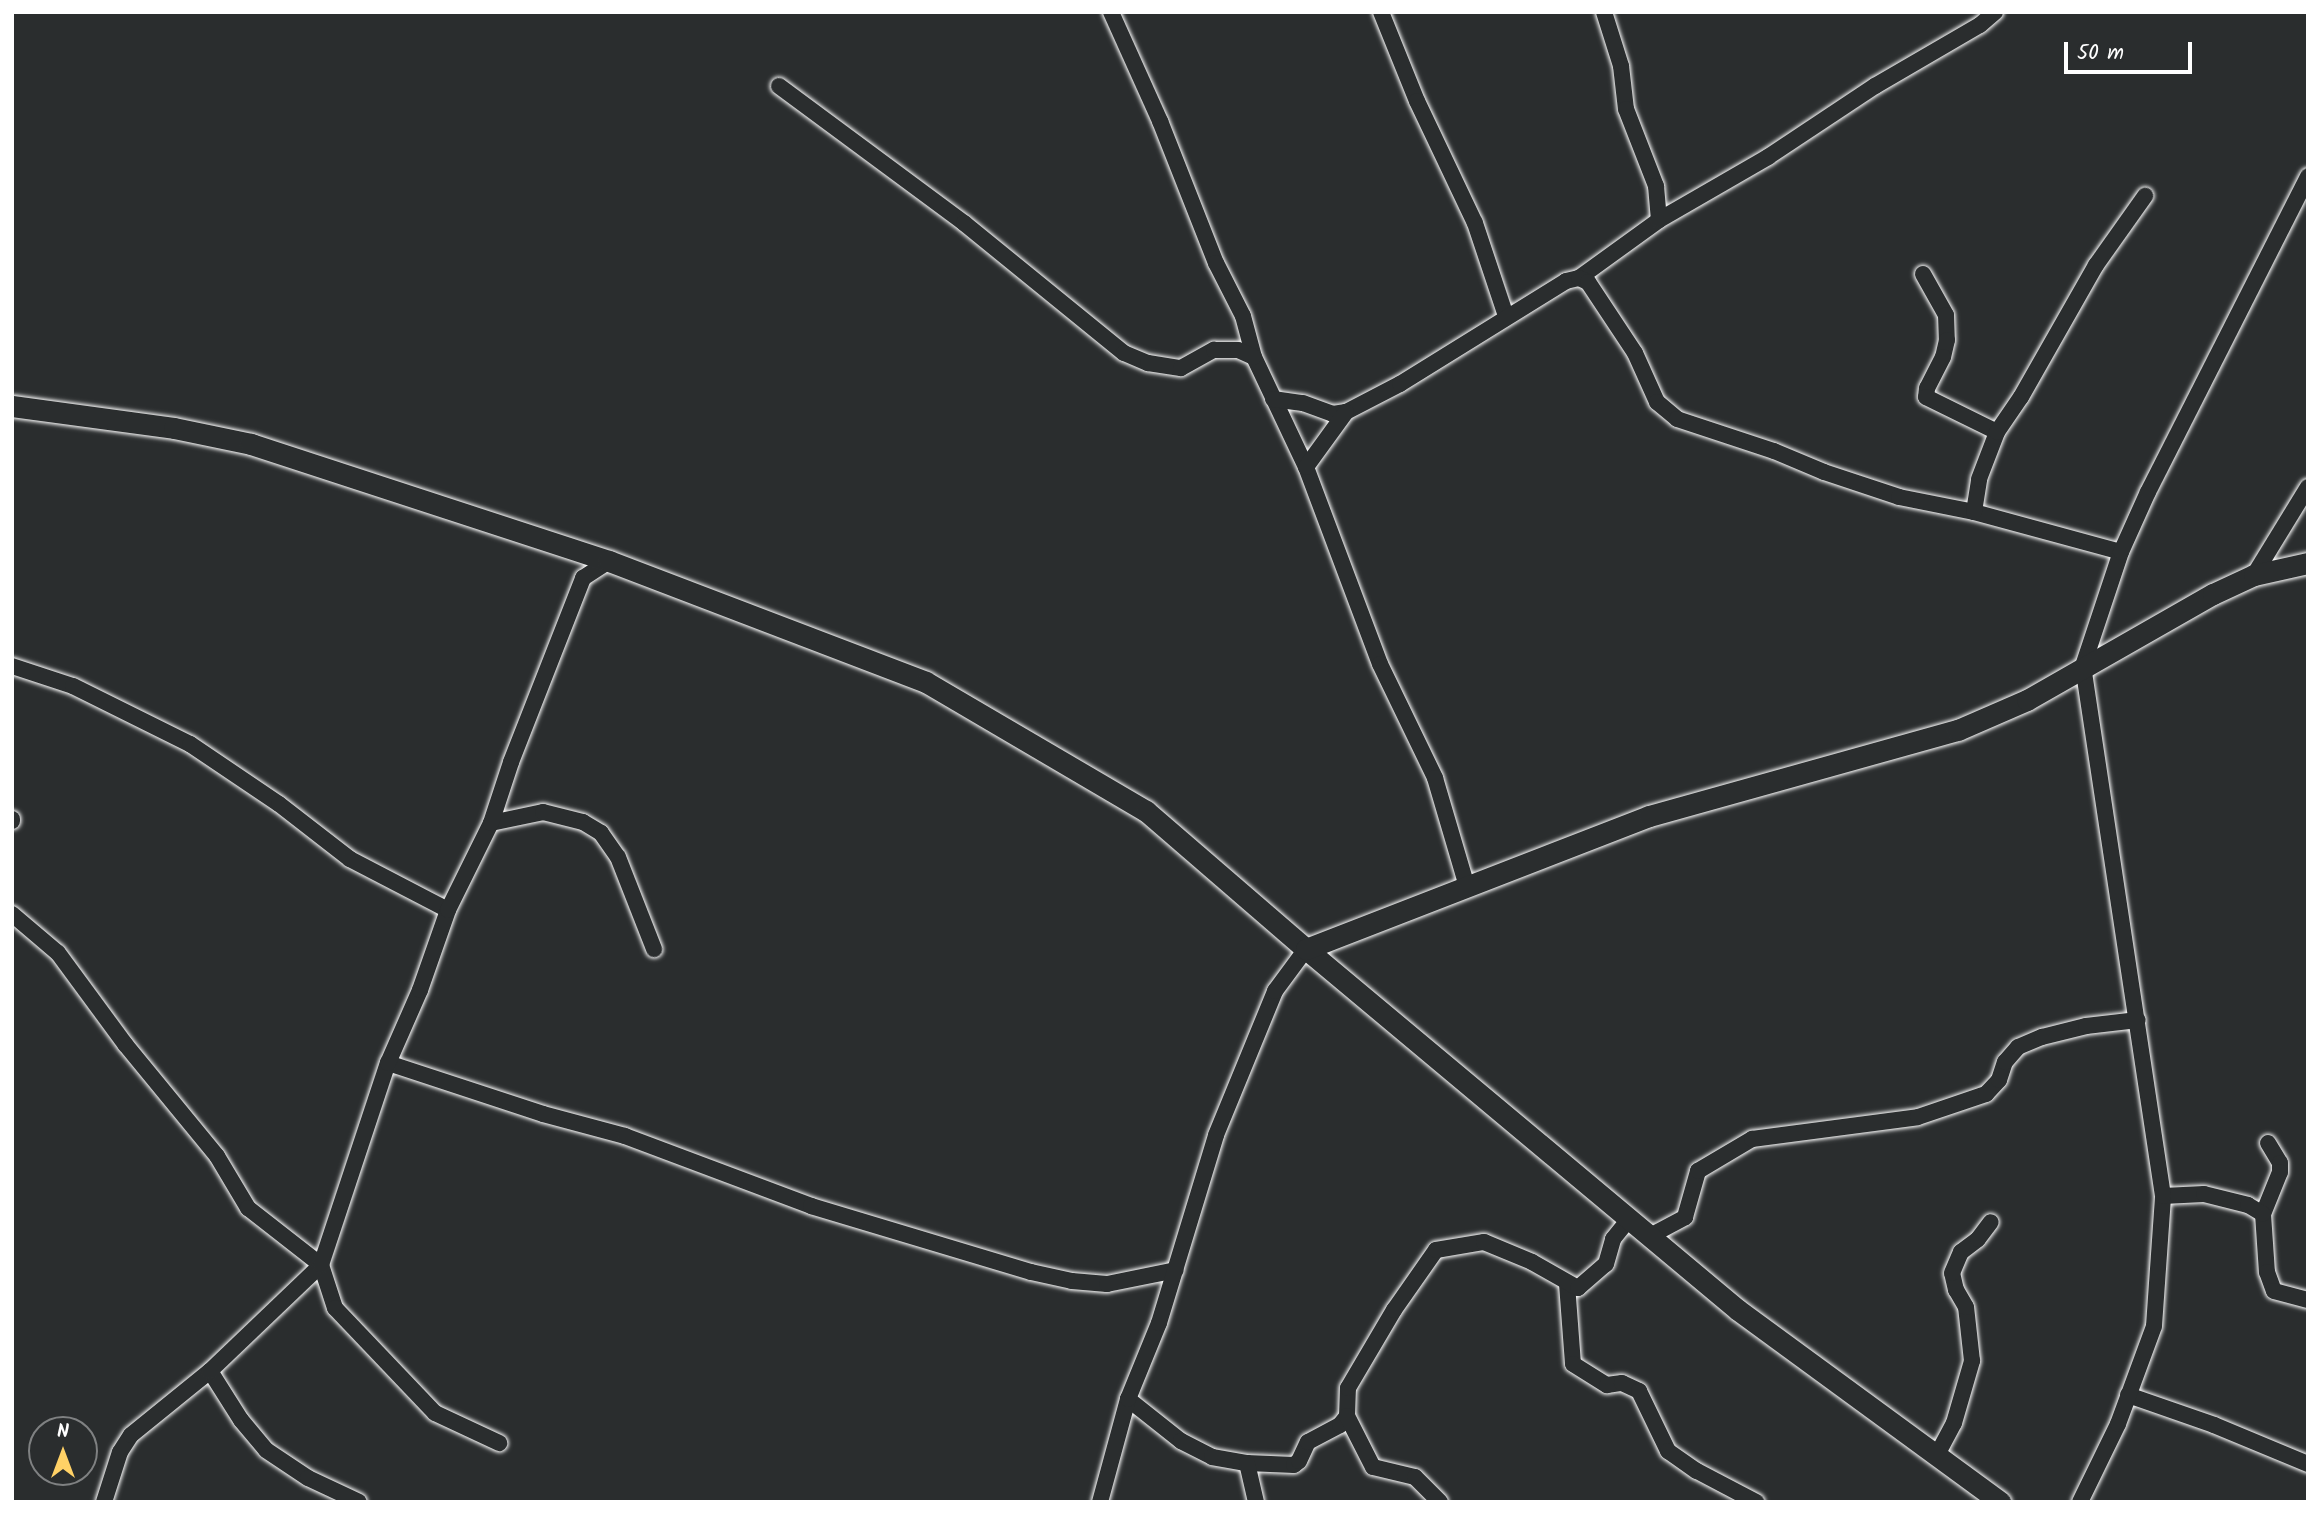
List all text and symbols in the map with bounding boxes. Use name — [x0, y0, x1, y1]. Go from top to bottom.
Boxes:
scale bar — [2068, 28, 2196, 72]
text: 50 m — [2077, 37, 2124, 70]
north arrow — [28, 1416, 98, 1486]
text: N — [57, 1417, 69, 1447]

